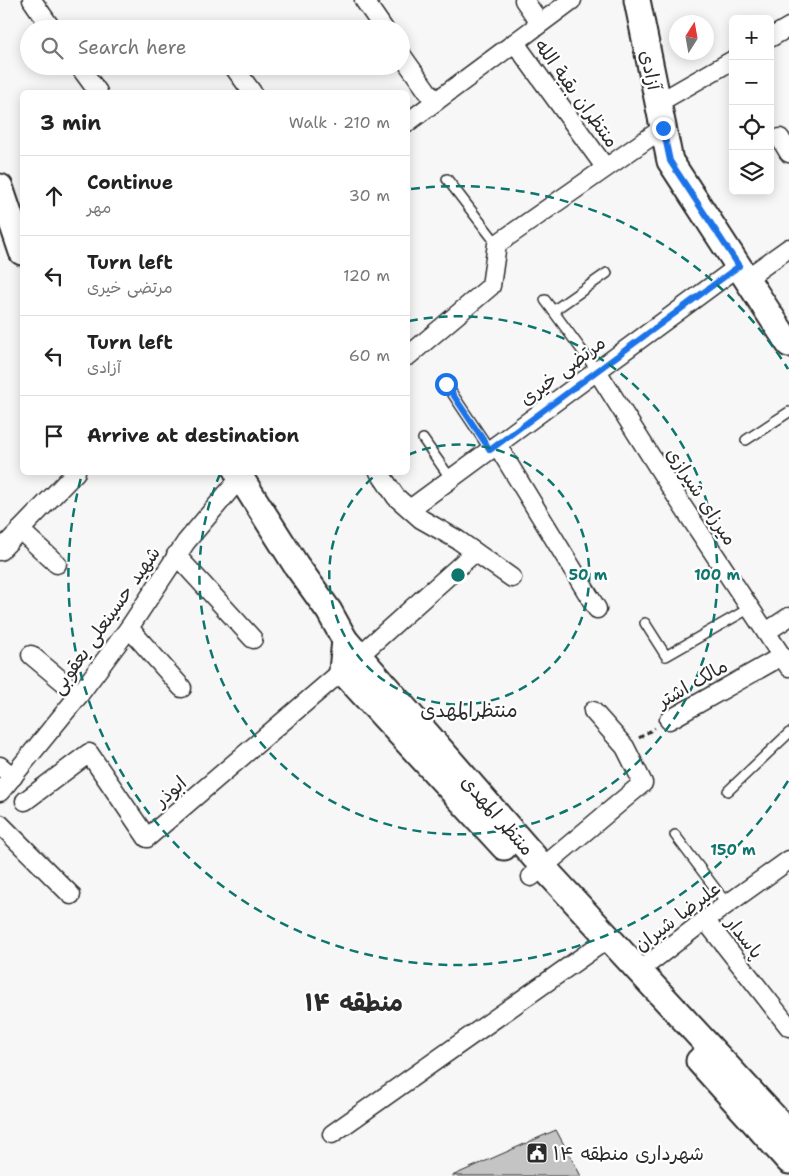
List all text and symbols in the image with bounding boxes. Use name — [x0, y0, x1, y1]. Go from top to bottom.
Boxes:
north arrow — [669, 15, 714, 60]
map controls — [729, 15, 774, 195]
button: + — [729, 15, 774, 60]
search box — [20, 20, 410, 75]
icon: search — [38, 34, 66, 62]
street label: منتظران بقیة الله — [529, 34, 624, 152]
text: Search here — [78, 35, 187, 60]
street label: آزادی — [634, 48, 667, 94]
button: − — [729, 60, 774, 105]
button: locate — [729, 105, 774, 150]
text: 3 min — [40, 109, 101, 137]
text: Walk · 210 m — [289, 112, 390, 133]
route end — [652, 117, 675, 140]
button: layers — [729, 150, 774, 195]
text: Continue — [87, 170, 173, 195]
icon: ahead — [40, 182, 68, 210]
text: 30 m — [349, 185, 390, 206]
text: مهر — [87, 197, 111, 218]
text: Turn left — [87, 250, 173, 275]
icon: left — [40, 262, 68, 290]
text: 120 m — [343, 265, 390, 286]
text: مرتضی خیری — [87, 277, 173, 298]
text: Turn left — [87, 330, 173, 355]
street label: مرتضی خیری — [514, 330, 610, 411]
icon: left — [40, 342, 68, 370]
text: 60 m — [349, 345, 390, 366]
text: آزادی — [87, 357, 121, 378]
route start — [435, 373, 458, 396]
icon: arrive — [40, 422, 68, 450]
text: Arrive at destination — [87, 423, 299, 448]
street label: میرزای شیرازی — [661, 442, 743, 550]
street label: شهید حسینعلی یعقوبی — [45, 541, 166, 699]
text: 50 m — [569, 565, 608, 585]
text: 100 m — [694, 565, 740, 585]
centre of rings — [449, 566, 467, 584]
street label: مالک اشتر — [651, 653, 732, 715]
district label: منتظرالمهدی — [420, 697, 518, 723]
street label: ابوذر — [147, 770, 192, 814]
street label: منتظر المهدی — [456, 770, 540, 861]
text: 150 m — [710, 840, 756, 860]
street label: علیرضا شیران — [629, 876, 726, 957]
street label: پاسدار — [719, 909, 769, 964]
district label: منطقه ۱۴ — [305, 987, 403, 1019]
public building icon: شهرداری منطقه ۱۴ — [525, 1141, 549, 1165]
place label: شهرداری منطقه ۱۴ — [553, 1141, 704, 1166]

